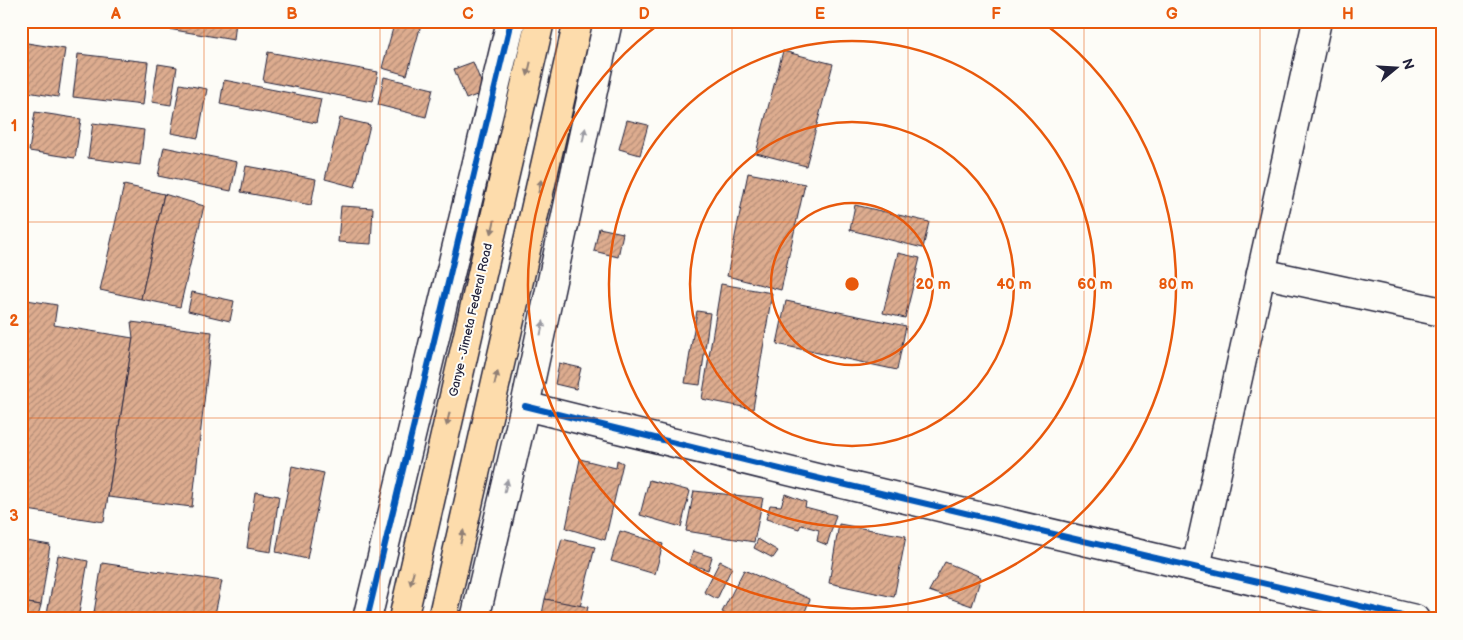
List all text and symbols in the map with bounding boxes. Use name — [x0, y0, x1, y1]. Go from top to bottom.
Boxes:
text: A — [110, 5, 121, 24]
text: B — [286, 5, 298, 24]
text: C — [462, 5, 474, 24]
text: D — [638, 5, 650, 24]
text: E — [815, 5, 825, 24]
text: F — [991, 5, 1001, 24]
text: G — [1166, 5, 1178, 24]
text: H — [1342, 5, 1354, 24]
north arrow — [1370, 42, 1420, 92]
text: N — [1398, 57, 1418, 72]
one-way arrow — [525, 61, 533, 76]
text: 1 — [11, 117, 17, 136]
one-way arrow — [580, 126, 588, 142]
one-way arrow — [536, 178, 544, 193]
one-way arrow — [489, 219, 497, 235]
street label: Ganye - Jimeta Federal Road — [446, 242, 496, 398]
centre of rings — [843, 275, 861, 293]
text: 20 m — [916, 275, 951, 294]
text: 40 m — [996, 275, 1032, 294]
text: 60 m — [1077, 275, 1113, 294]
text: 80 m — [1158, 275, 1194, 294]
text: 2 — [9, 312, 19, 331]
one-way arrow — [538, 320, 546, 335]
one-way arrow — [492, 371, 500, 386]
one-way arrow — [444, 412, 452, 427]
one-way arrow — [502, 479, 510, 494]
text: 3 — [9, 507, 19, 526]
one-way arrow — [458, 530, 466, 545]
one-way arrow — [408, 570, 416, 585]

